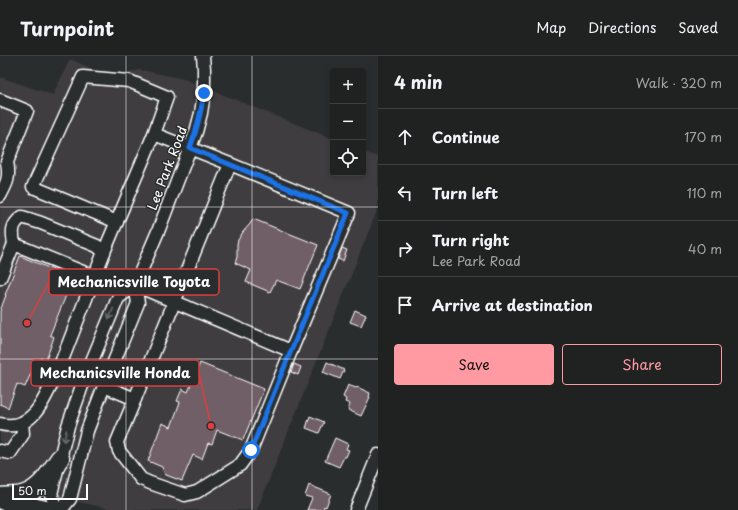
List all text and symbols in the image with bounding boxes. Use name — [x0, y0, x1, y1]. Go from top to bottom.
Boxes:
text: Turnpoint — [20, 14, 114, 42]
text: Map — [536, 17, 566, 38]
text: Directions — [588, 17, 656, 38]
text: Saved — [678, 17, 718, 38]
map controls — [330, 68, 366, 176]
button: + — [330, 68, 366, 104]
text: 4 min — [394, 69, 442, 95]
text: Walk · 320 m — [636, 73, 722, 92]
route end — [195, 84, 213, 102]
button: − — [330, 104, 366, 140]
street label: Lee Park Road — [142, 123, 191, 213]
text: Continue — [432, 125, 500, 148]
icon: ahead — [394, 126, 416, 148]
text: 170 m — [684, 127, 722, 146]
button: locate — [330, 140, 366, 176]
text: Turn left — [432, 181, 498, 204]
icon: left — [394, 182, 416, 204]
text: 110 m — [687, 183, 722, 202]
text: Turn right — [432, 228, 509, 251]
icon: right — [394, 238, 416, 260]
text: 40 m — [688, 239, 722, 258]
text: Lee Park Road — [432, 251, 521, 270]
callout: Mechanicsville Toyota — [49, 269, 219, 295]
text: Mechanicsville Toyota — [58, 271, 211, 292]
text: Arrive at destination — [432, 293, 593, 316]
icon: arrive — [394, 294, 416, 316]
one-way arrow — [107, 308, 115, 320]
button: Save — [394, 344, 554, 385]
button: Share — [562, 344, 722, 385]
callout: Mechanicsville Honda — [31, 360, 199, 386]
text: Mechanicsville Honda — [40, 362, 191, 383]
one-way arrow — [61, 429, 69, 442]
route start — [242, 441, 260, 459]
scale bar — [12, 482, 88, 501]
text: 50 m — [18, 482, 47, 499]

